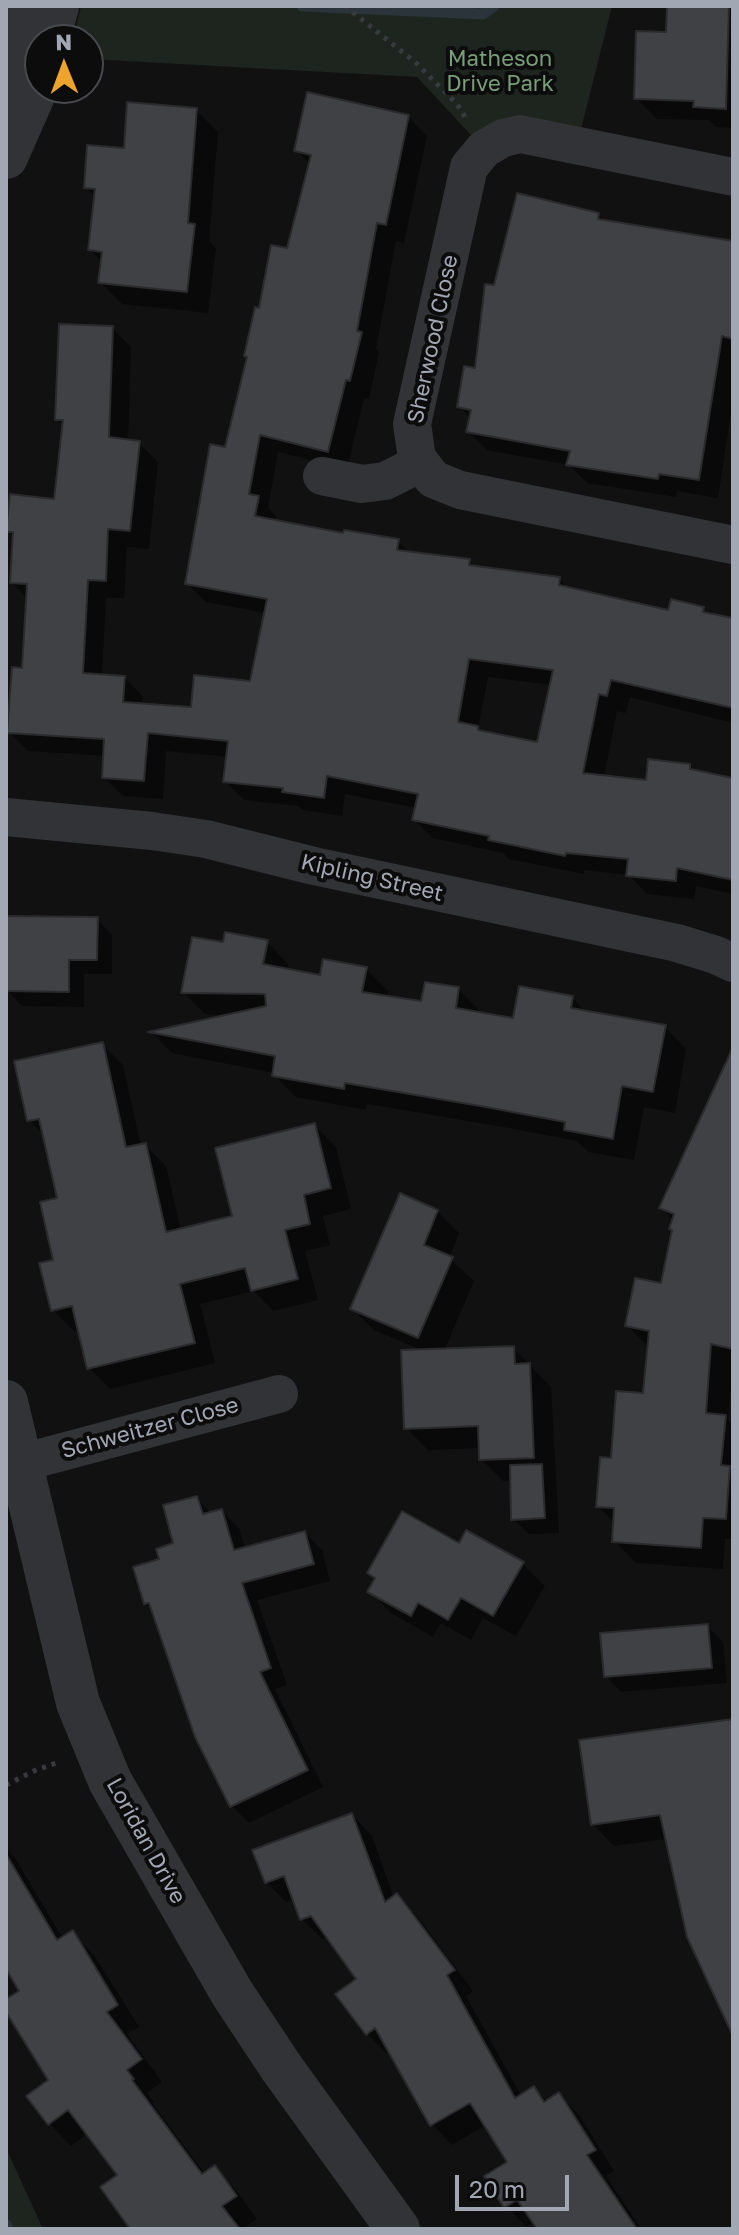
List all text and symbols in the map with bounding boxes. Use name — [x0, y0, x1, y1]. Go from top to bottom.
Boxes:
north arrow — [24, 24, 104, 104]
text: N — [55, 28, 72, 55]
park label: Matheson Drive Park — [446, 46, 554, 98]
street label: Sherwood Close — [402, 252, 464, 426]
street label: Kipling Street — [298, 849, 446, 907]
street label: Schweitzer Close — [59, 1392, 241, 1464]
street label: Loridan Drive — [101, 1774, 191, 1908]
scale bar — [459, 2159, 573, 2209]
text: 20 m — [469, 2174, 525, 2203]

